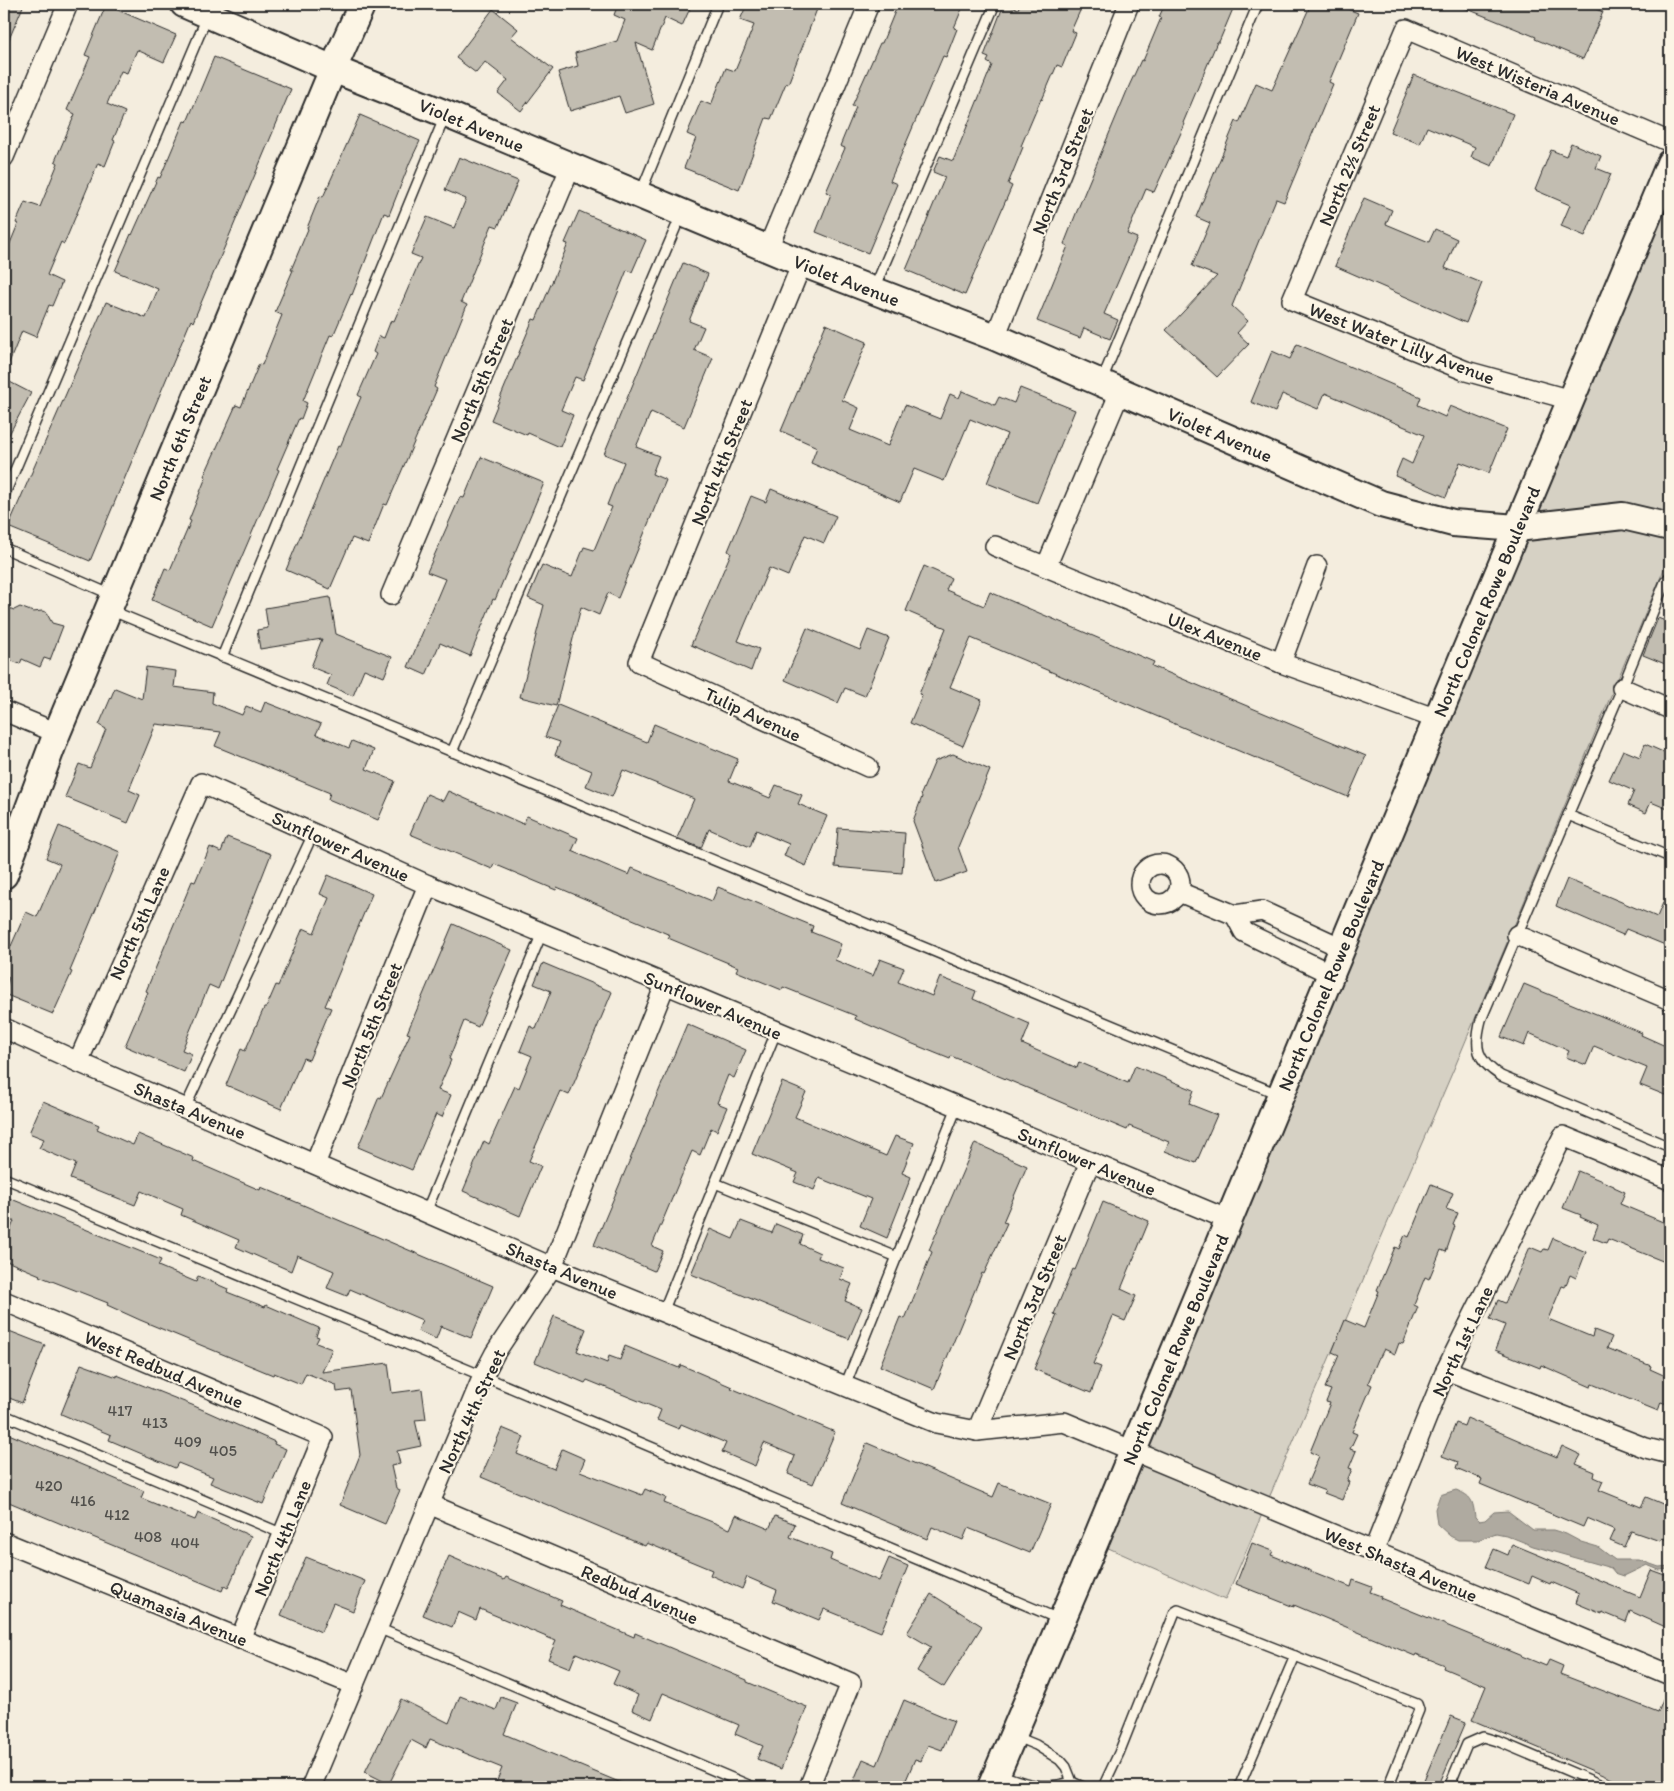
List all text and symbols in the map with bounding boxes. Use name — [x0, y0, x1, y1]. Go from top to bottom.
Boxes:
street label: West Wisteria Avenue — [1452, 40, 1624, 131]
street label: Violet Avenue — [415, 93, 528, 157]
street label: North 2½ Street — [1313, 101, 1385, 230]
street label: North 3rd Street — [1027, 105, 1098, 238]
street label: Violet Avenue — [790, 250, 903, 311]
street label: West Water Lilly Avenue — [1306, 297, 1498, 389]
street label: North 5th Street — [445, 314, 518, 446]
street label: North 6th Street — [144, 372, 216, 504]
street label: North 4th Street — [686, 395, 757, 529]
street label: Violet Avenue — [1164, 402, 1276, 468]
street label: North Colonel Rowe Boulevard — [1428, 483, 1545, 720]
street label: Ulex Avenue — [1164, 607, 1266, 666]
street label: Tulip Avenue — [701, 682, 805, 747]
street label: Sunflower Avenue — [269, 806, 413, 887]
street label: North Colonel Rowe Boulevard — [1273, 856, 1389, 1094]
street label: North 5th Lane — [104, 863, 175, 984]
street label: North 5th Street — [336, 959, 407, 1091]
street label: Sunflower Avenue — [640, 966, 785, 1045]
street label: Shasta Avenue — [130, 1077, 249, 1144]
street label: Sunflower Avenue — [1014, 1122, 1159, 1201]
street label: North Colonel Rowe Boulevard — [1117, 1230, 1234, 1468]
street label: North 3rd Street — [998, 1231, 1071, 1364]
street label: Shasta Avenue — [502, 1237, 621, 1304]
street label: North 1st Lane — [1427, 1282, 1498, 1400]
street label: West Redbud Avenue — [81, 1326, 247, 1413]
street label: North 4th Street — [433, 1345, 510, 1477]
house number: 417 — [108, 1401, 133, 1420]
house number: 413 — [142, 1413, 168, 1432]
house number: 409 — [174, 1432, 202, 1451]
house number: 405 — [209, 1441, 237, 1460]
house number: 420 — [35, 1476, 63, 1495]
street label: North 4th Lane — [249, 1477, 316, 1600]
house number: 416 — [70, 1491, 96, 1510]
house number: 412 — [104, 1505, 130, 1524]
street label: West Shasta Avenue — [1321, 1522, 1481, 1607]
house number: 408 — [134, 1527, 162, 1546]
house number: 404 — [170, 1533, 200, 1552]
street label: Redbud Avenue — [578, 1559, 702, 1630]
street label: Quamasia Avenue — [106, 1575, 251, 1652]

